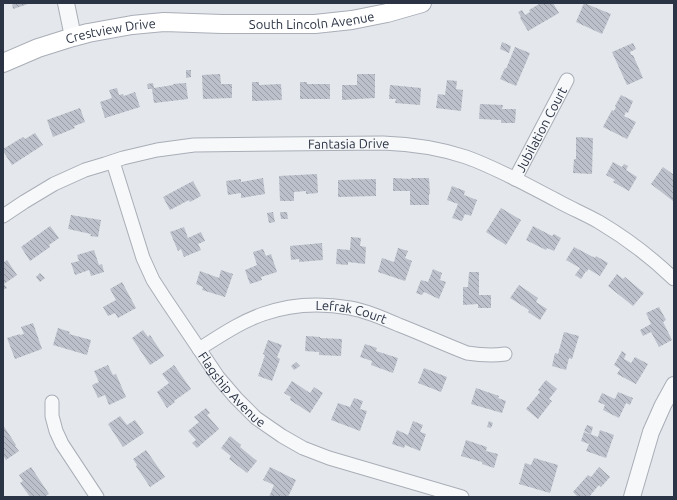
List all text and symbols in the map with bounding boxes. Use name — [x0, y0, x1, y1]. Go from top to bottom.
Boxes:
street label: South Lincoln Avenue — [249, 9, 376, 31]
street label: Crestview Drive — [64, 16, 156, 46]
street label: Jubilation Court — [513, 85, 569, 174]
street label: Fantasia Drive — [308, 136, 390, 151]
street label: Lefrak Court — [315, 298, 389, 326]
street label: Flagship Avenue — [196, 349, 268, 430]

